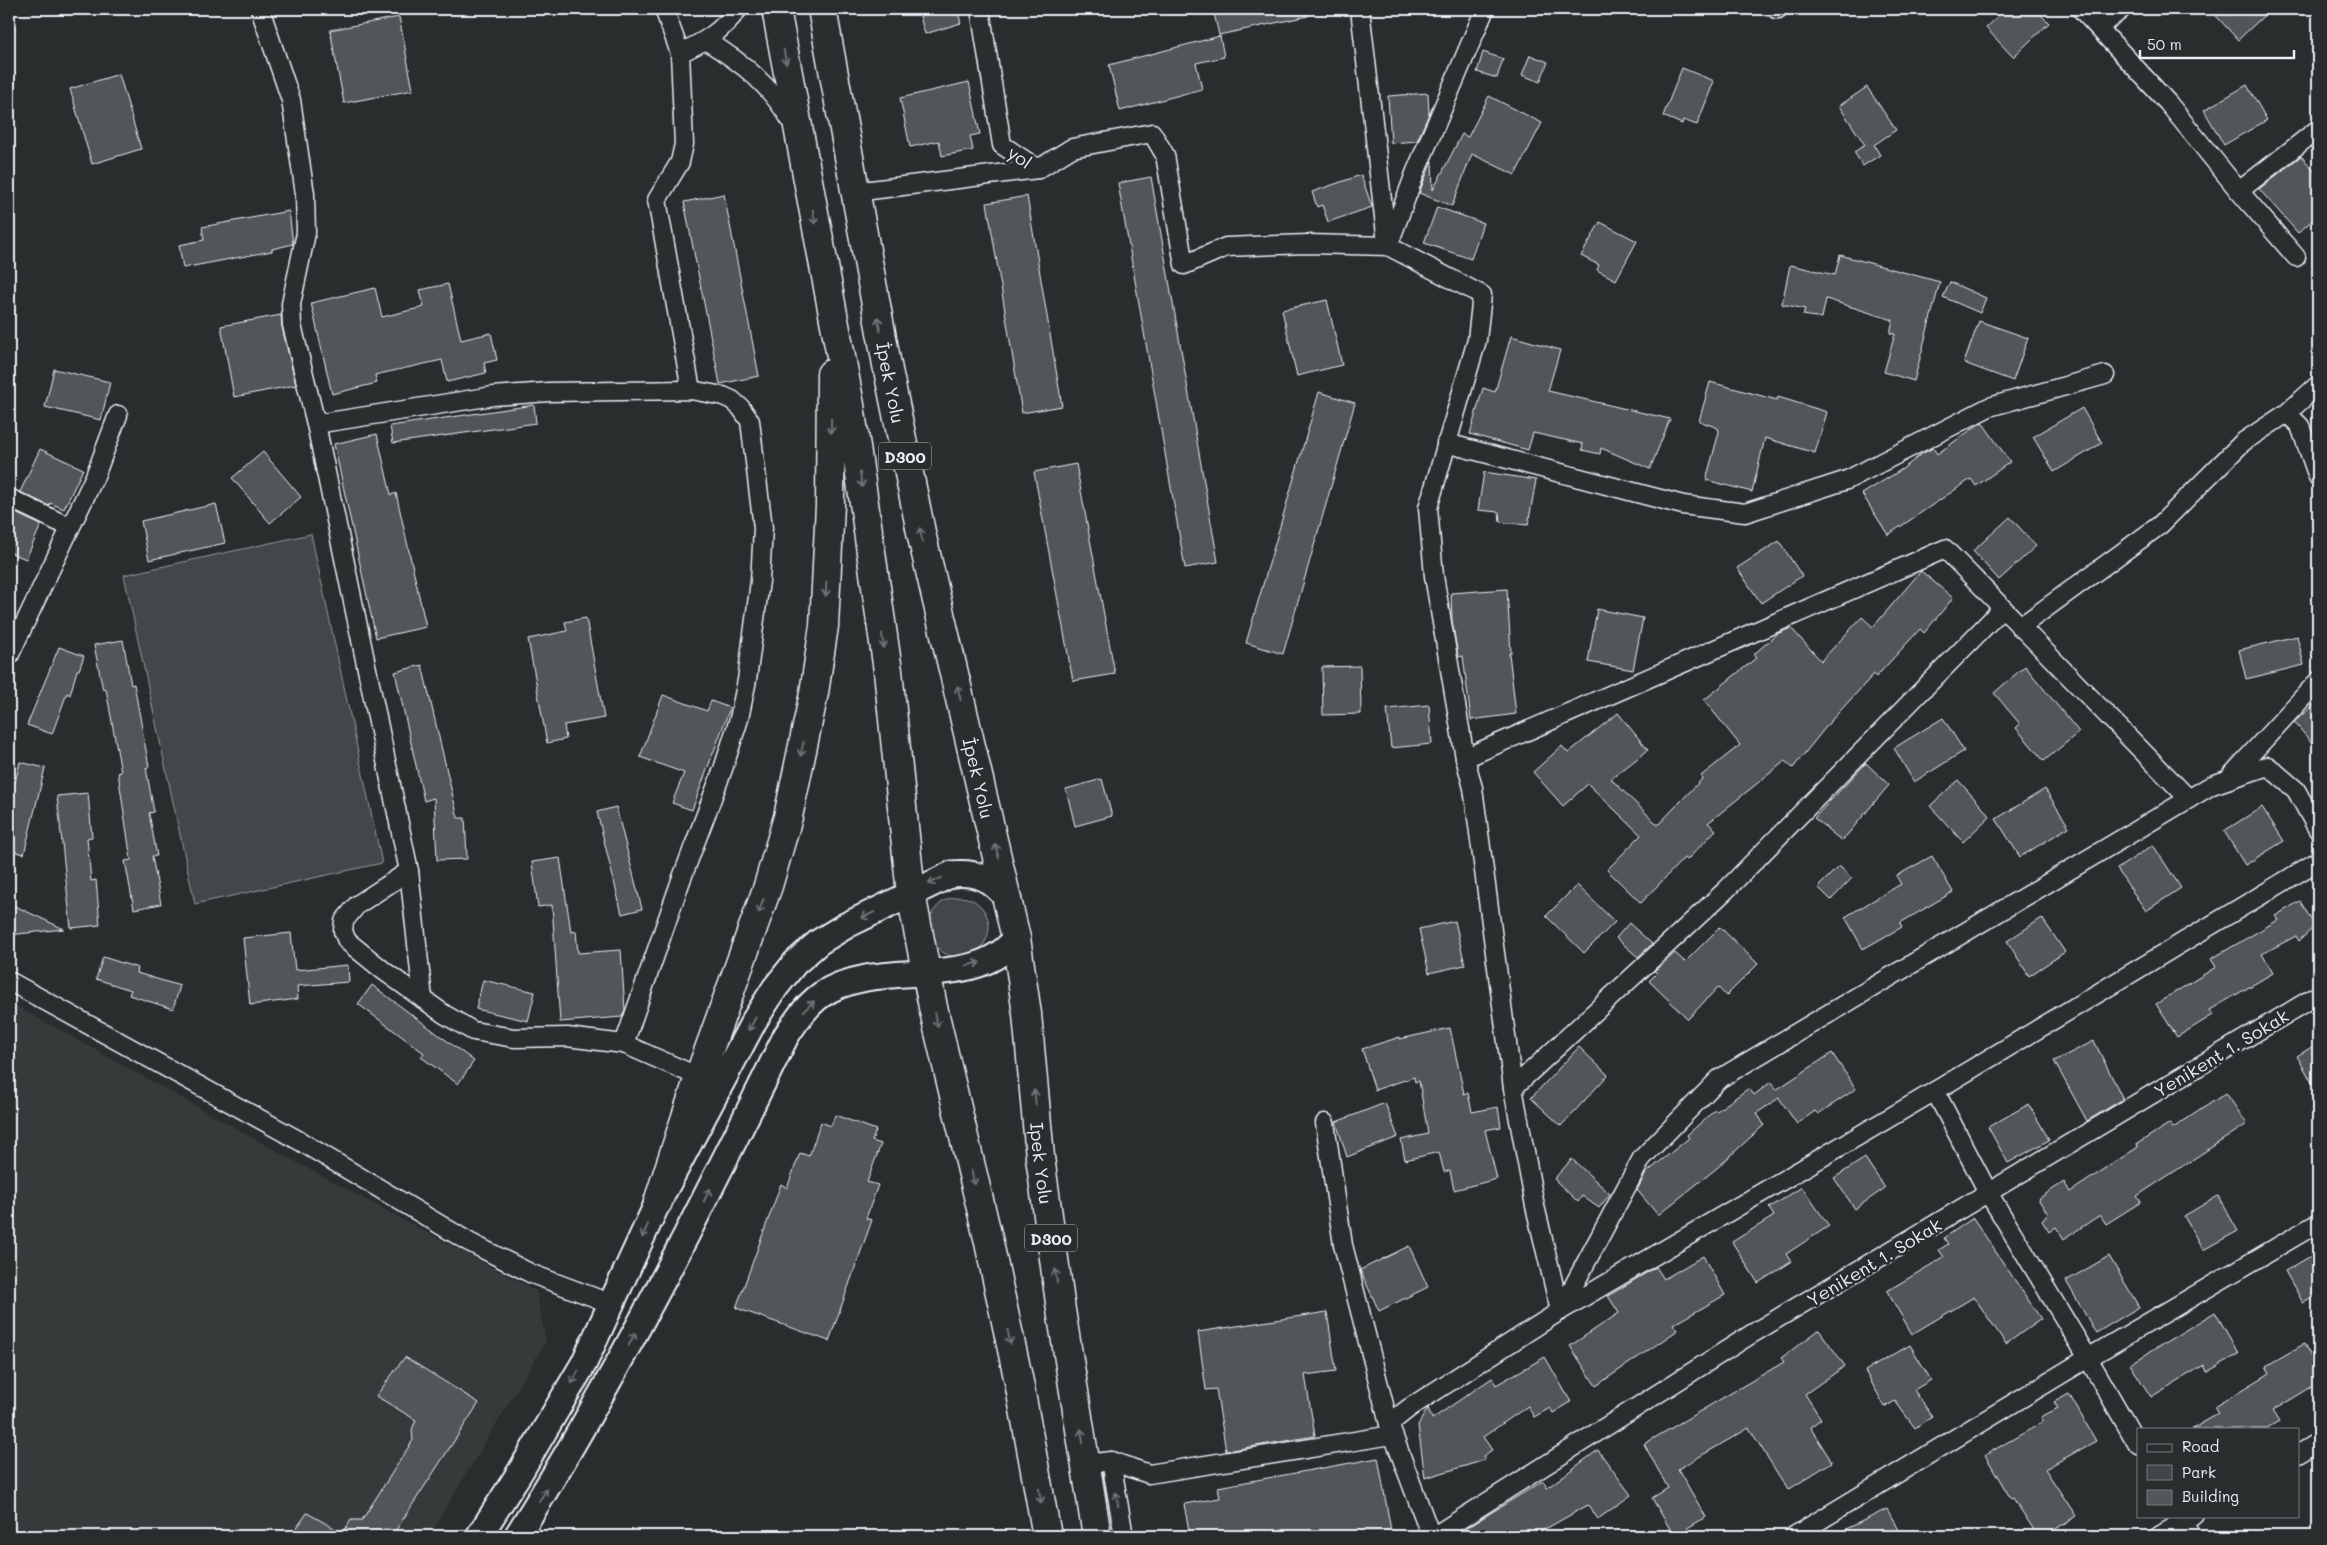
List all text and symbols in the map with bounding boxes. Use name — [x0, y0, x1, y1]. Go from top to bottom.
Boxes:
scale bar — [2140, 28, 2293, 60]
text: 50 m — [2147, 34, 2182, 54]
one-way arrow — [781, 48, 791, 64]
street label: yol — [1003, 140, 1037, 174]
one-way arrow — [810, 208, 820, 224]
one-way arrow — [874, 317, 884, 333]
street label: İpek Yolu — [871, 340, 911, 425]
one-way arrow — [827, 418, 836, 434]
road number: D300 — [879, 442, 931, 470]
one-way arrow — [856, 472, 866, 488]
one-way arrow — [916, 528, 925, 544]
one-way arrow — [821, 581, 830, 597]
one-way arrow — [879, 633, 889, 649]
one-way arrow — [954, 686, 963, 702]
street label: İpek Yolu — [957, 735, 1000, 821]
one-way arrow — [797, 741, 807, 757]
one-way arrow — [992, 844, 1001, 860]
one-way arrow — [928, 876, 943, 886]
one-way arrow — [756, 898, 765, 914]
one-way arrow — [861, 911, 876, 921]
one-way arrow — [965, 959, 981, 968]
one-way arrow — [803, 1000, 815, 1012]
street label: Yenikent 1. Sokak — [2149, 1003, 2293, 1103]
one-way arrow — [932, 1012, 941, 1028]
one-way arrow — [747, 1017, 757, 1032]
one-way arrow — [1030, 1089, 1040, 1105]
street label: Ipek Yolu — [1025, 1121, 1058, 1206]
one-way arrow — [969, 1170, 978, 1186]
one-way arrow — [702, 1187, 712, 1202]
street label: Yenikent 1. Sokak — [1802, 1212, 1946, 1312]
one-way arrow — [640, 1223, 650, 1238]
road number: D300 — [1025, 1224, 1077, 1252]
one-way arrow — [1051, 1268, 1061, 1284]
one-way arrow — [1005, 1328, 1014, 1344]
one-way arrow — [627, 1332, 637, 1346]
one-way arrow — [570, 1370, 580, 1384]
legend — [2137, 1428, 2300, 1518]
one-way arrow — [1076, 1429, 1086, 1445]
text: Road — [2182, 1436, 2219, 1456]
text: Park — [2182, 1462, 2216, 1482]
text: Building — [2182, 1486, 2239, 1506]
one-way arrow — [537, 1488, 548, 1502]
one-way arrow — [1035, 1488, 1045, 1504]
one-way arrow — [1112, 1491, 1122, 1507]

